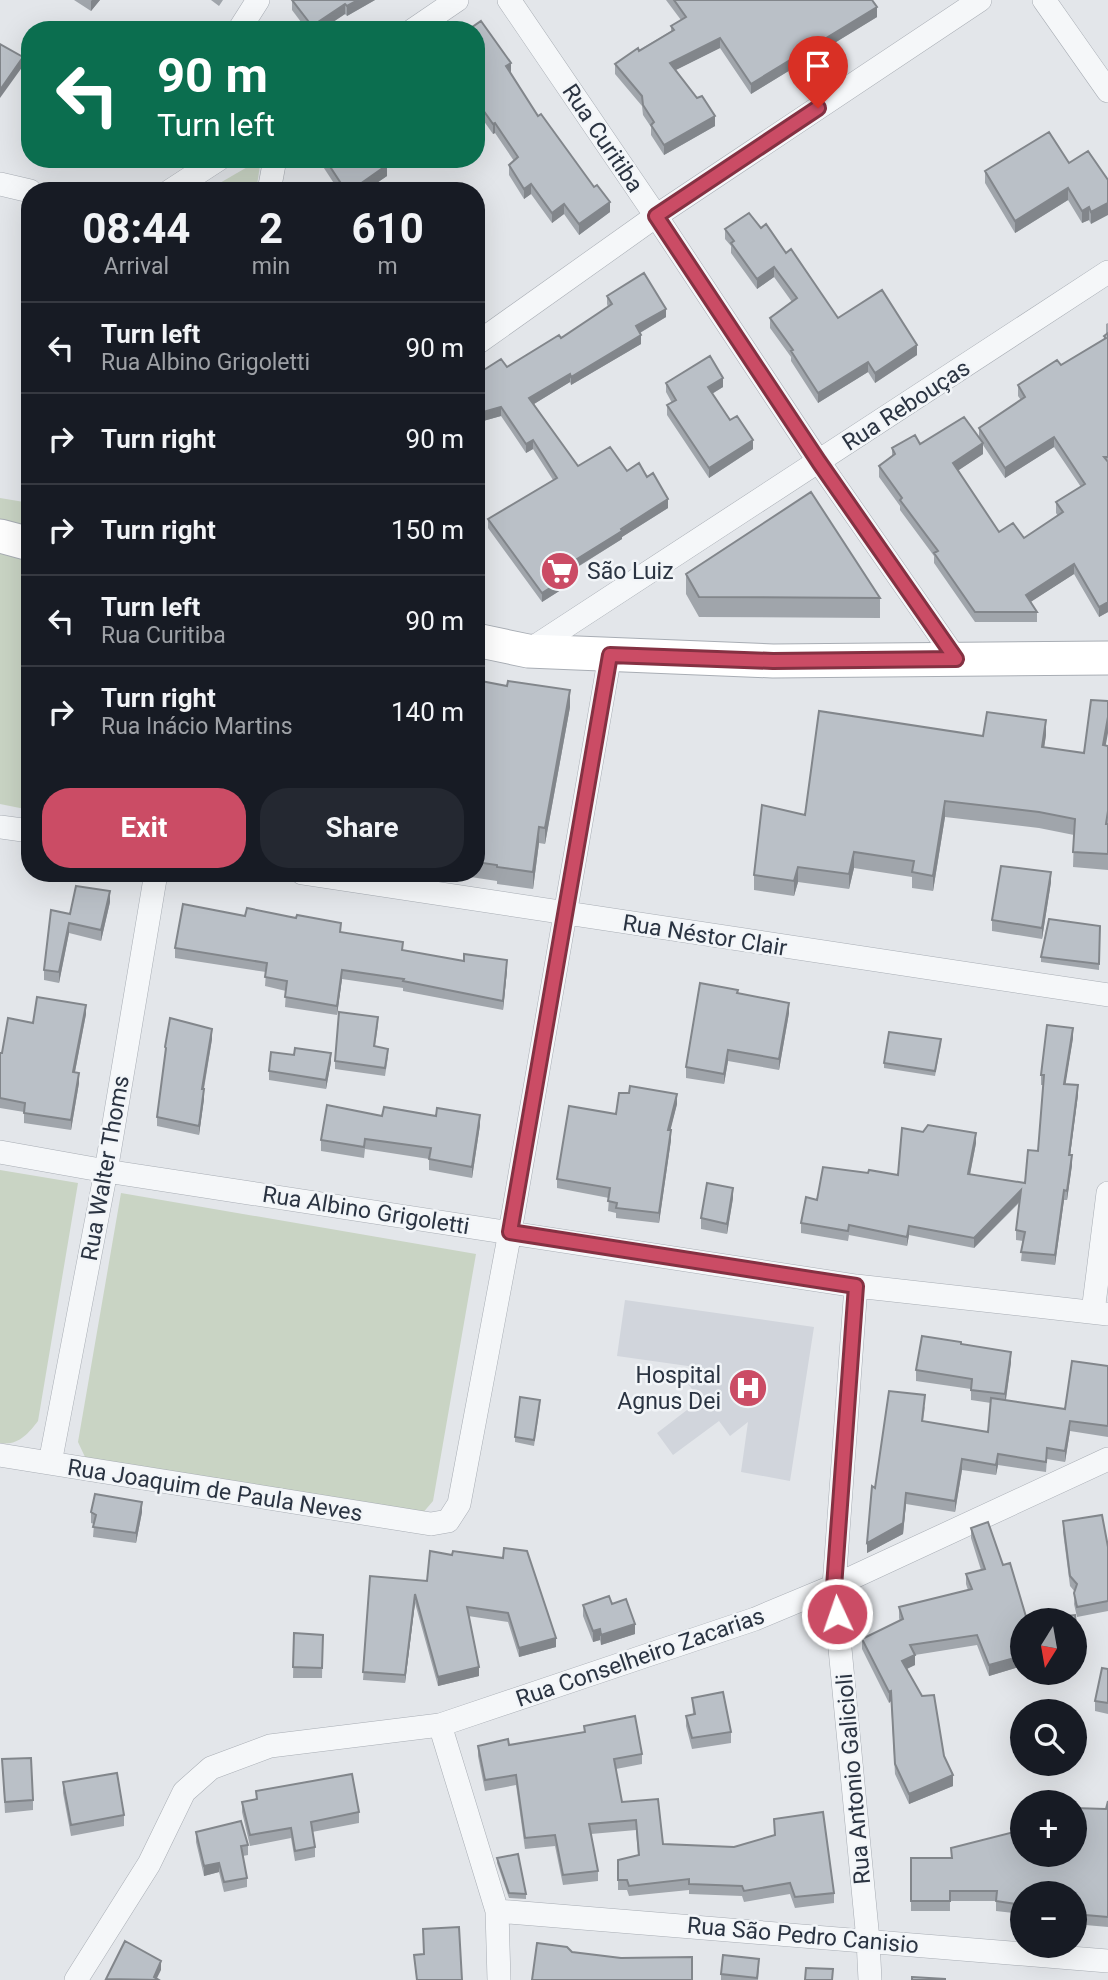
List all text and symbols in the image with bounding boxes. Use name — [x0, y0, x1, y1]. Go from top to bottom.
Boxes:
pin — [788, 36, 848, 108]
text: 90 m — [157, 47, 268, 104]
icon: arrive — [799, 47, 837, 85]
icon: left — [42, 49, 133, 140]
street label: Rua Curitiba — [557, 79, 649, 198]
text: Turn left — [157, 106, 275, 144]
text: 08:44 — [82, 204, 190, 253]
text: 2 — [259, 204, 283, 253]
text: 610 — [351, 204, 424, 253]
text: Arrival — [104, 253, 169, 280]
text: min — [252, 253, 290, 280]
text: m — [378, 253, 398, 280]
text: Turn left — [101, 319, 200, 349]
icon: left — [42, 329, 80, 367]
text: 90 m — [406, 333, 464, 363]
text: Rua Albino Grigoletti — [101, 349, 310, 376]
street label: Rua Rebouças — [837, 354, 975, 457]
icon: right — [42, 420, 80, 458]
text: Turn right — [101, 424, 216, 454]
text: 90 m — [406, 424, 464, 454]
icon: right — [42, 511, 80, 549]
text: Turn right — [101, 515, 216, 545]
text: 150 m — [391, 515, 464, 545]
supermarket icon: São Luiz — [539, 550, 581, 592]
place label: São Luiz — [587, 558, 674, 585]
text: Turn left — [101, 592, 200, 622]
icon: left — [42, 602, 80, 640]
text: 90 m — [406, 606, 464, 636]
text: Rua Curitiba — [101, 622, 226, 649]
text: Turn right — [101, 683, 216, 713]
icon: right — [42, 693, 80, 731]
text: 140 m — [391, 697, 464, 727]
text: Rua Inácio Martins — [101, 713, 293, 740]
button: Exit — [42, 788, 246, 868]
button: Share — [260, 788, 464, 868]
street label: Rua Néstor Clair — [621, 909, 789, 962]
street label: Rua Walter Thoms — [76, 1073, 135, 1263]
street label: Rua Albino Grigoletti — [260, 1181, 471, 1240]
place label: Hospital Agnus Dei — [617, 1362, 721, 1415]
hospital icon: Hospital Agnus Dei — [727, 1367, 769, 1409]
street label: Rua Joaquim de Paula Neves — [65, 1454, 364, 1527]
position arrow — [800, 1577, 874, 1651]
street label: Rua Conselheiro Zacarias — [512, 1602, 768, 1713]
north arrow — [1010, 1608, 1087, 1685]
map controls — [1010, 1608, 1087, 1958]
street label: Rua Antonio Galicioli — [831, 1672, 876, 1886]
button: search — [1010, 1699, 1087, 1776]
button: + — [1010, 1790, 1087, 1867]
button: − — [1010, 1881, 1087, 1958]
street label: Rua São Pedro Canisio — [686, 1912, 920, 1959]

